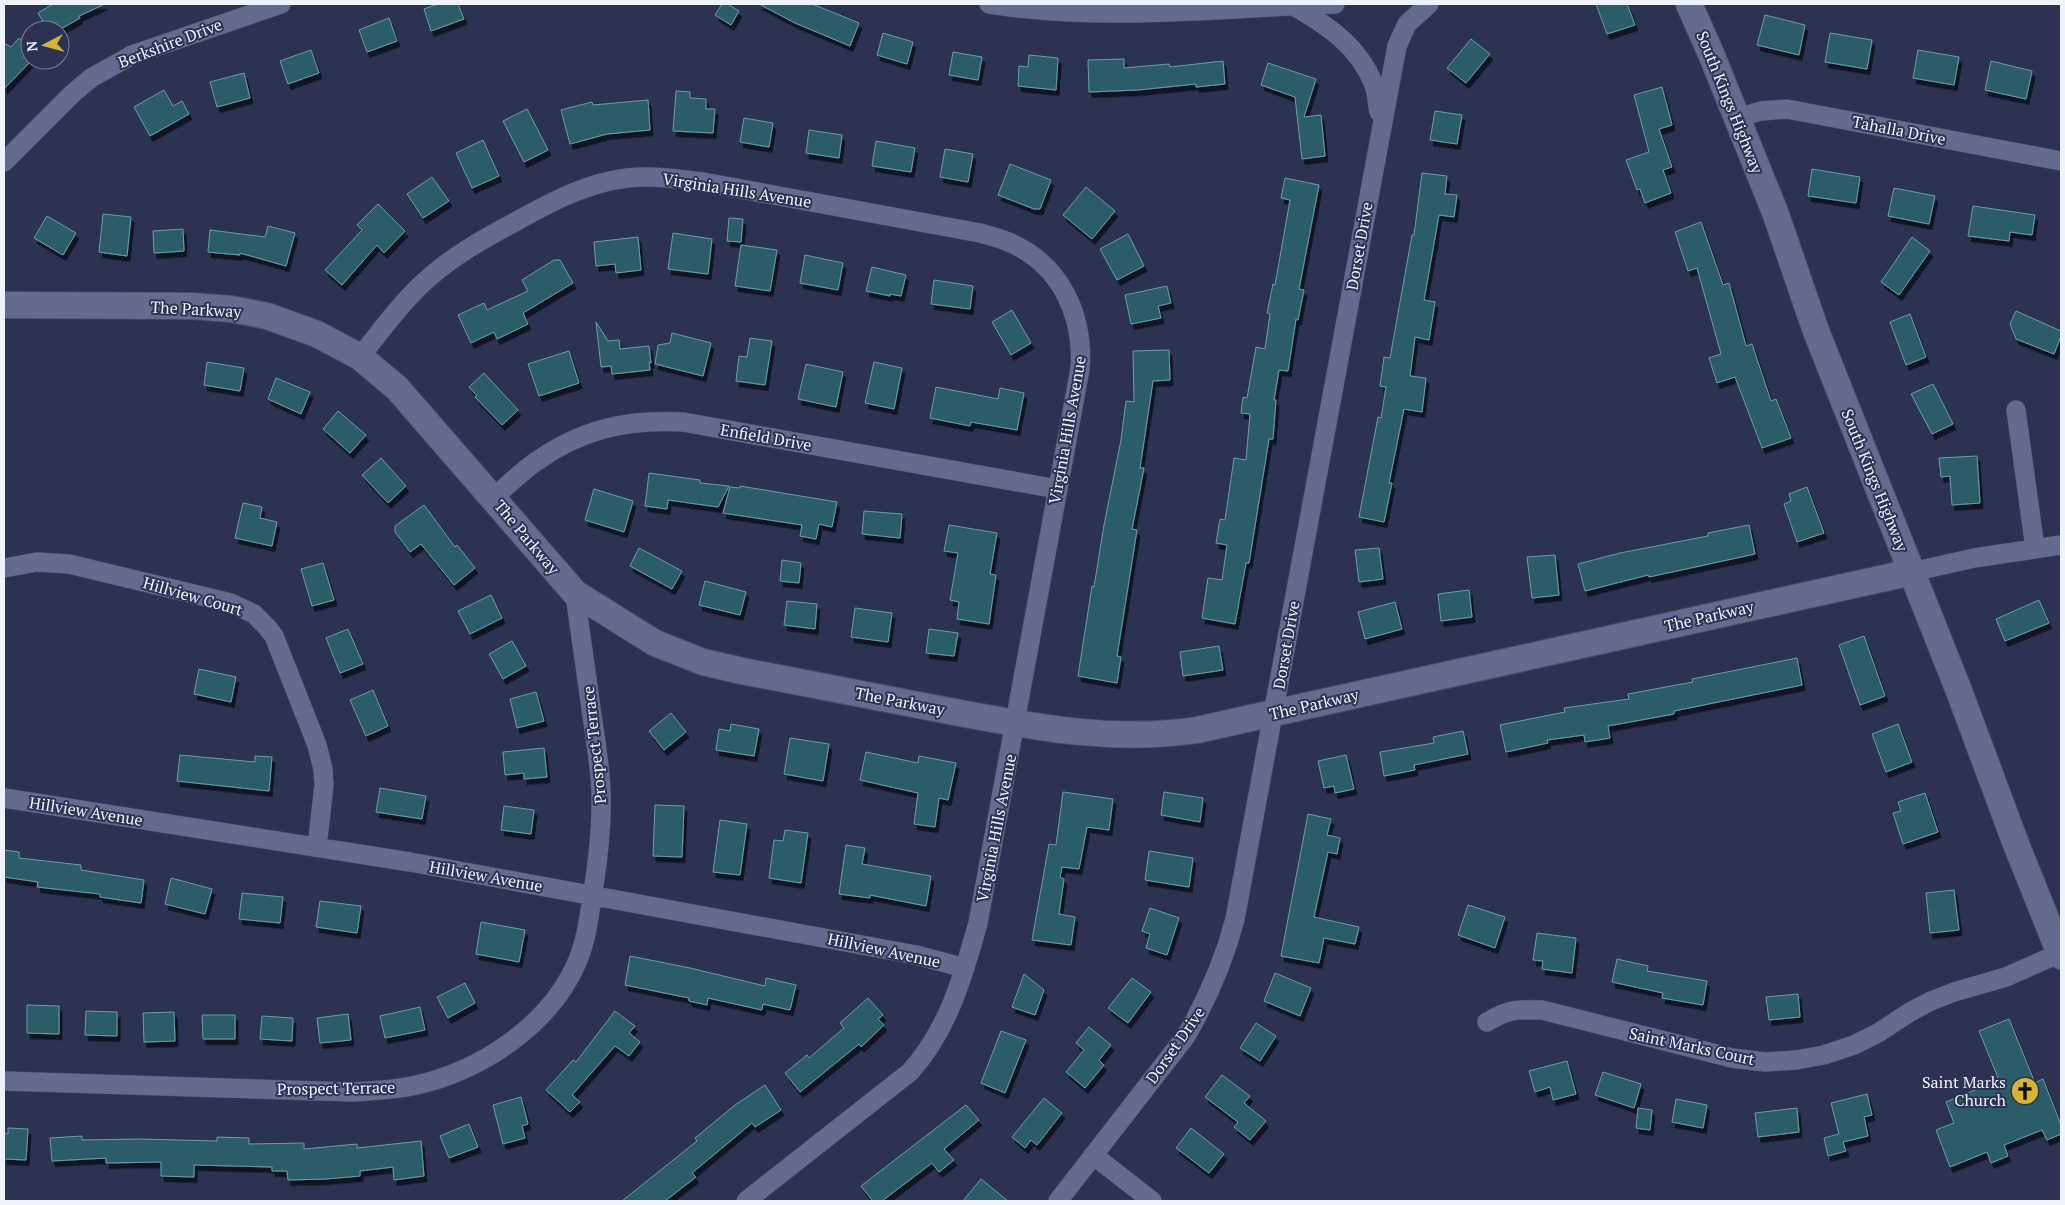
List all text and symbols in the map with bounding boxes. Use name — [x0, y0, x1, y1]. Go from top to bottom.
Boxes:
street label: Berkshire Drive — [115, 13, 225, 73]
north arrow — [20, 20, 70, 70]
street label: South Kings Highway — [1691, 28, 1769, 177]
text: N — [22, 40, 42, 53]
street label: Tahalla Drive — [1850, 110, 1948, 150]
street label: Virginia Hills Avenue — [661, 167, 813, 213]
street label: Dorset Drive — [1340, 200, 1378, 292]
street label: The Parkway — [150, 296, 243, 322]
street label: Virginia Hills Avenue — [1043, 354, 1091, 506]
street label: South Kings Highway — [1836, 406, 1914, 555]
street label: Enfield Drive — [719, 418, 813, 456]
street label: The Parkway — [489, 495, 565, 580]
street label: Hillview Court — [141, 571, 245, 621]
street label: The Parkway — [1662, 595, 1757, 637]
street label: Dorset Drive — [1267, 599, 1305, 691]
street label: The Parkway — [853, 682, 948, 721]
street label: The Parkway — [1267, 683, 1362, 725]
street label: Prospect Terrace — [577, 685, 611, 805]
street label: Virginia Hills Avenue — [971, 752, 1021, 904]
street label: Hillview Avenue — [28, 791, 144, 831]
street label: Hillview Avenue — [428, 855, 544, 897]
street label: Hillview Avenue — [826, 927, 942, 973]
street label: Dorset Drive — [1140, 1002, 1210, 1088]
street label: Saint Marks Court — [1627, 1022, 1757, 1070]
place label: Saint Marks Church — [1922, 1071, 2007, 1111]
street label: Prospect Terrace — [277, 1076, 395, 1100]
church icon: Saint Marks Church — [2010, 1076, 2040, 1106]

